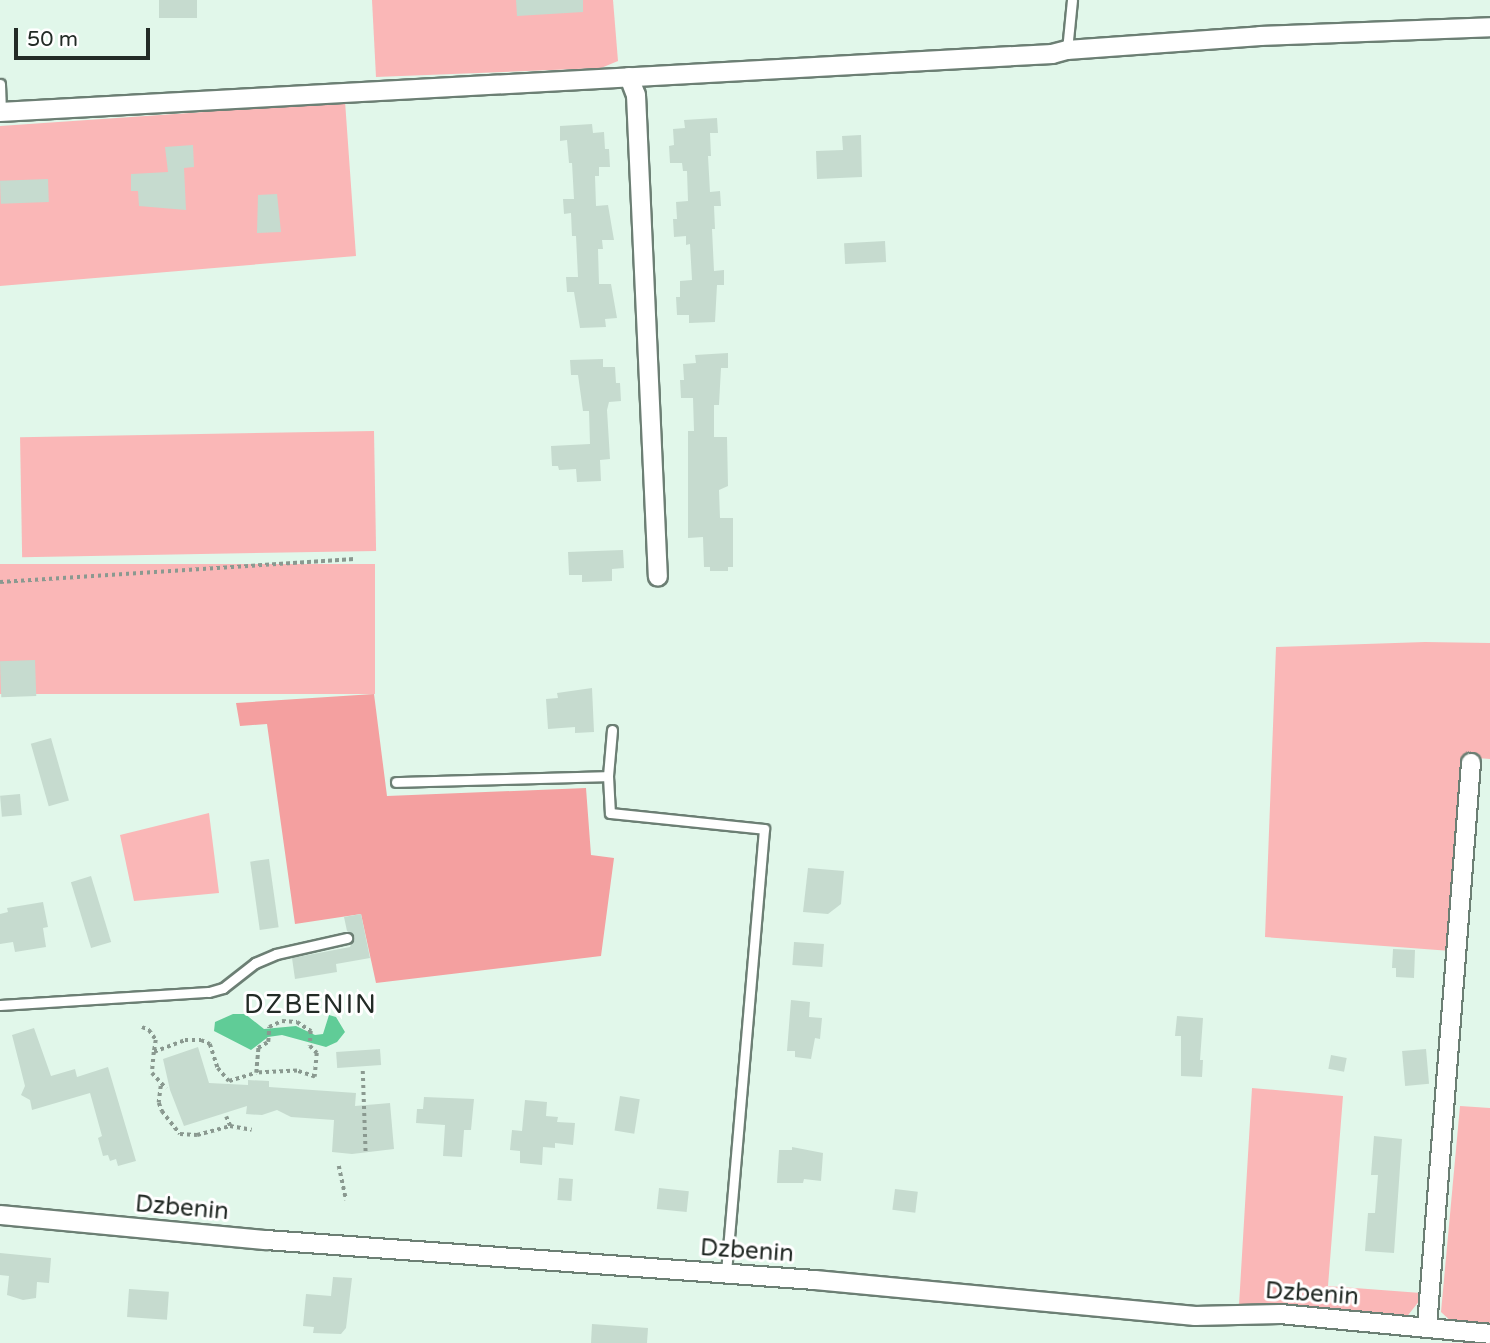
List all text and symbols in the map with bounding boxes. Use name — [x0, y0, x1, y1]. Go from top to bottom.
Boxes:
scale bar — [18, 14, 154, 58]
text: 50 m — [27, 27, 78, 52]
district label: DZBENIN — [245, 989, 377, 1021]
street label: Dzbenin — [134, 1190, 230, 1226]
street label: Dzbenin — [699, 1233, 795, 1269]
street label: Dzbenin — [1264, 1276, 1360, 1312]

